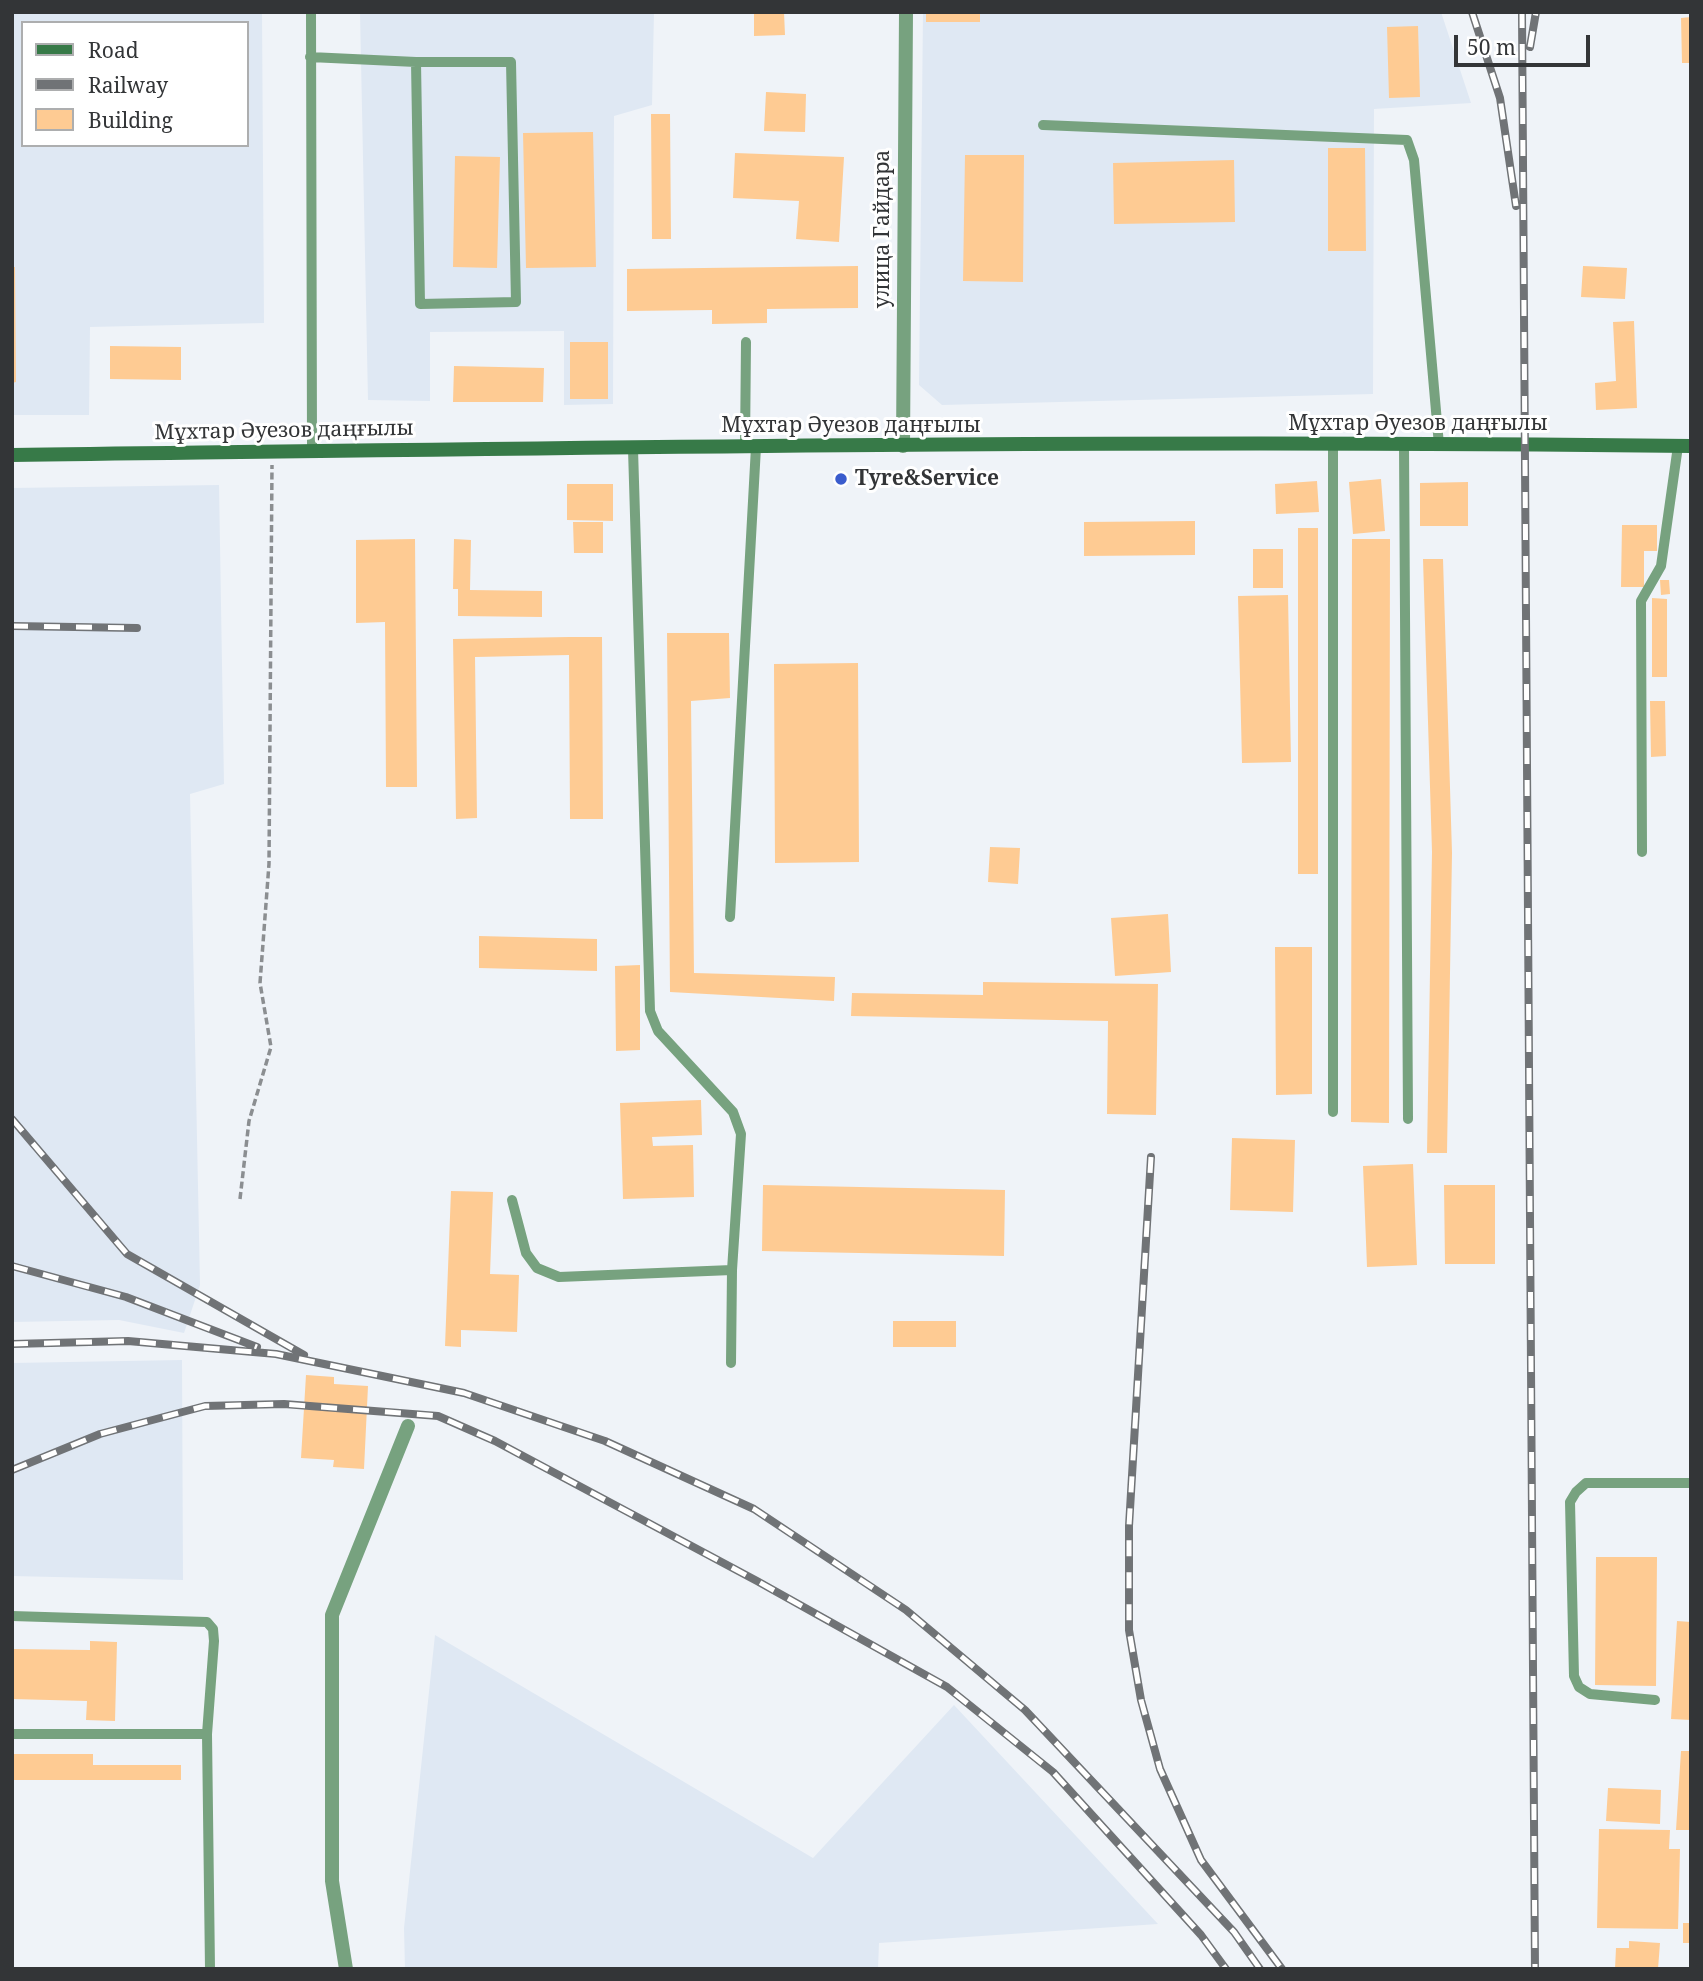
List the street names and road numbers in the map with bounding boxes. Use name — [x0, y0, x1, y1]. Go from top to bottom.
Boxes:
street label: улица Гайдара — [870, 150, 896, 308]
street label: Мұхтар Әуезов даңғылы — [1288, 411, 1548, 437]
street label: Мұхтар Әуезов даңғылы — [721, 413, 981, 439]
street label: Мұхтар Әуезов даңғылы — [154, 416, 414, 446]

